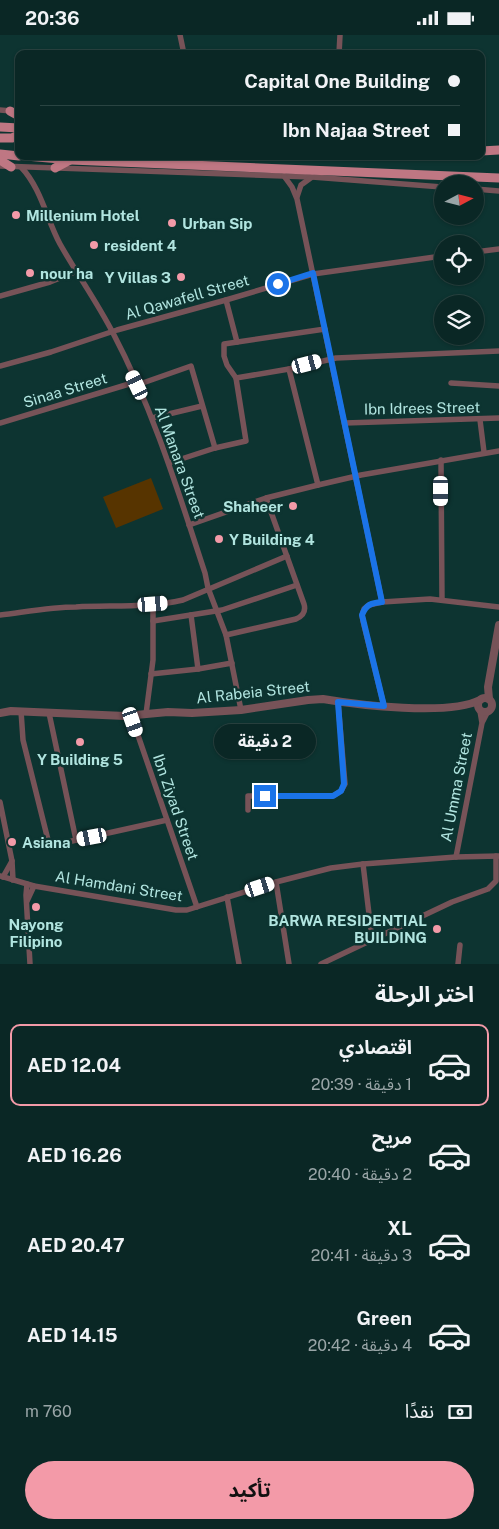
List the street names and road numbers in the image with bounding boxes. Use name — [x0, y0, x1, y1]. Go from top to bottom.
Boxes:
street label: Al Qawafell Street — [123, 271, 251, 323]
street label: Sinaa Street — [21, 369, 109, 411]
street label: Ibn Idrees Street — [364, 398, 480, 418]
street label: Al Manara Street — [152, 403, 208, 521]
street label: Al Rabeia Street — [195, 678, 311, 706]
street label: Al Umma Street — [437, 731, 475, 843]
street label: Ibn Ziyad Street — [150, 752, 202, 862]
street label: Al Hamdani Street — [54, 868, 184, 904]

